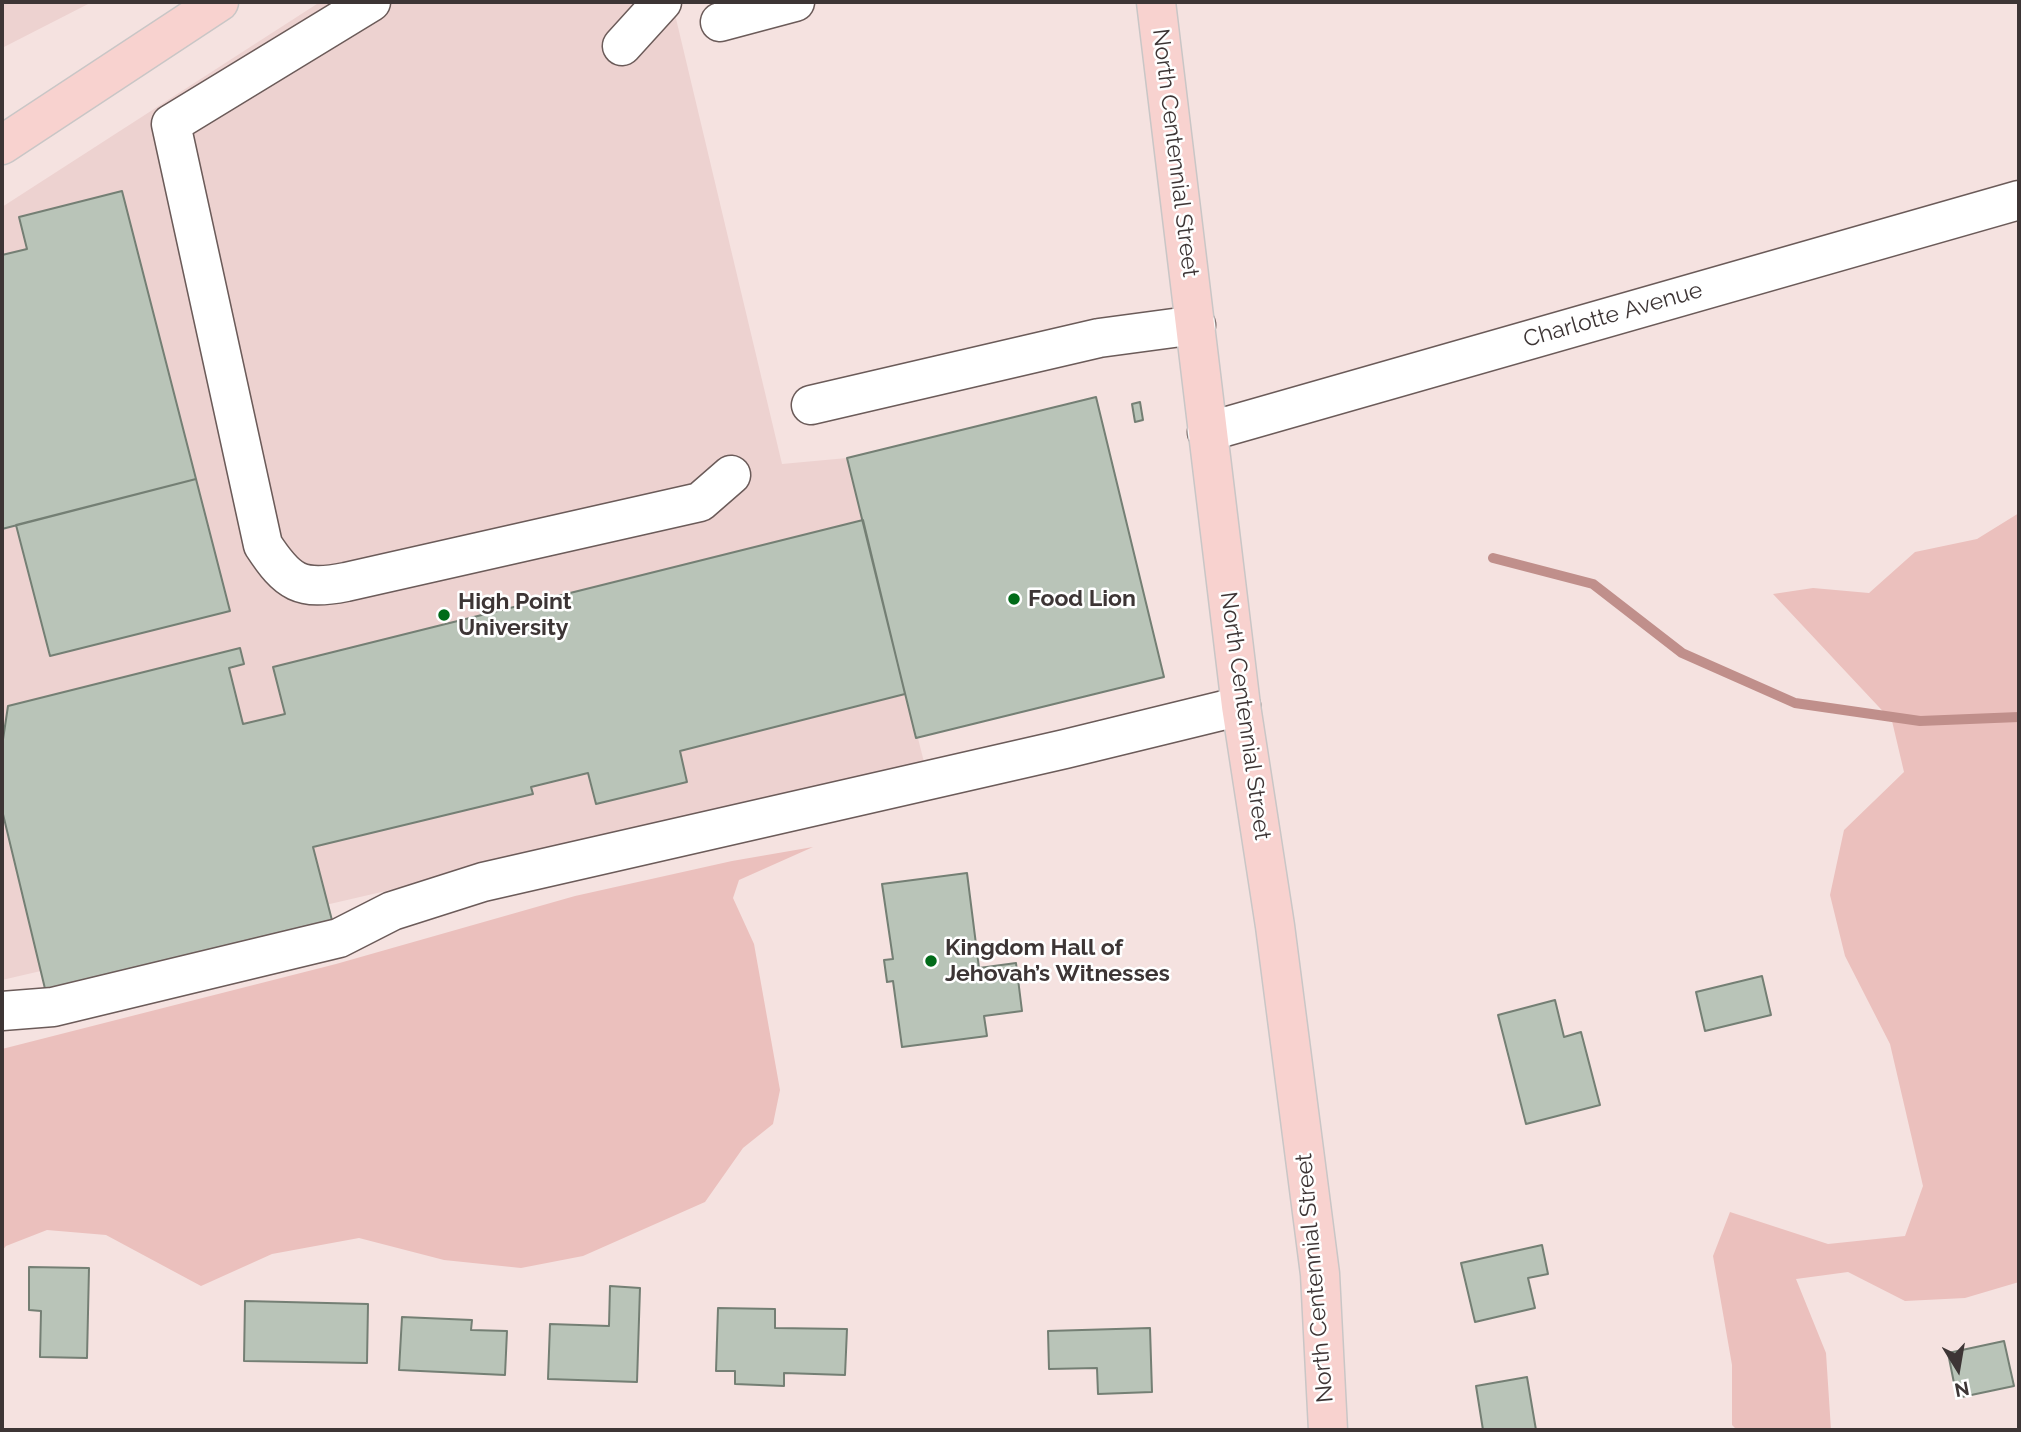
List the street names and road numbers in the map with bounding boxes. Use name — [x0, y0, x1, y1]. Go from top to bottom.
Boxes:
street label: North Centennial Street — [1146, 27, 1204, 279]
street label: Charlotte Avenue — [1520, 276, 1706, 354]
street label: North Centennial Street — [1214, 590, 1276, 842]
street label: North Centennial Street — [1290, 1152, 1340, 1404]

